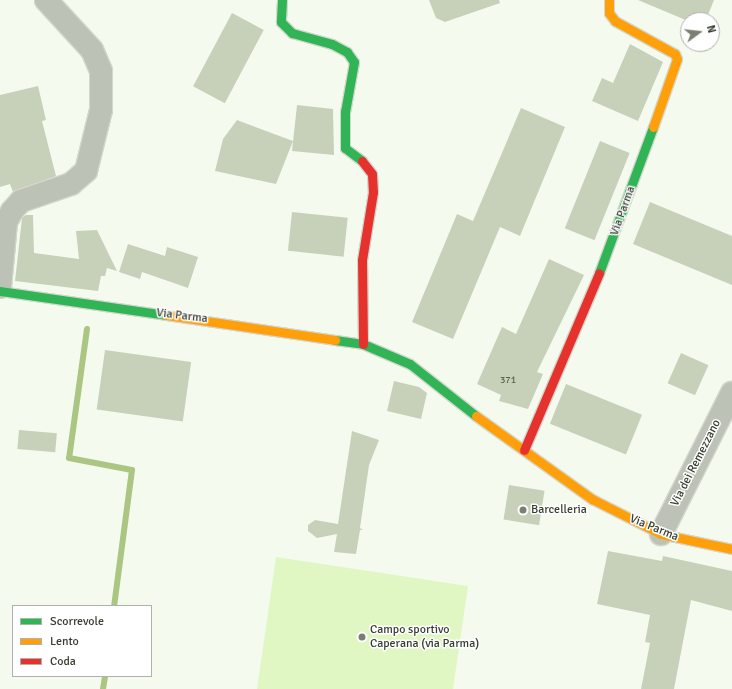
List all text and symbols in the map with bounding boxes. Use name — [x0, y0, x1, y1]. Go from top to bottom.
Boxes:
north arrow — [680, 12, 720, 52]
text: N — [704, 24, 718, 34]
street label: Via Parma — [607, 184, 639, 238]
street label: Via Parma — [156, 306, 208, 326]
house number: 371 — [500, 375, 516, 387]
street label: Via dei Remezzano — [668, 417, 724, 509]
place label: Barcelleria — [531, 503, 587, 517]
marker: Barcelleria — [518, 505, 528, 515]
street label: Via Parma — [627, 512, 681, 544]
legend — [12, 605, 152, 677]
text: Scorrevole — [50, 614, 104, 629]
place label: Campo sportivo Caperana (via Parma) — [370, 623, 479, 651]
marker: Campo sportivo Caperana (via Parma) — [357, 632, 367, 642]
text: Lento — [50, 634, 79, 649]
text: Coda — [50, 654, 76, 669]

